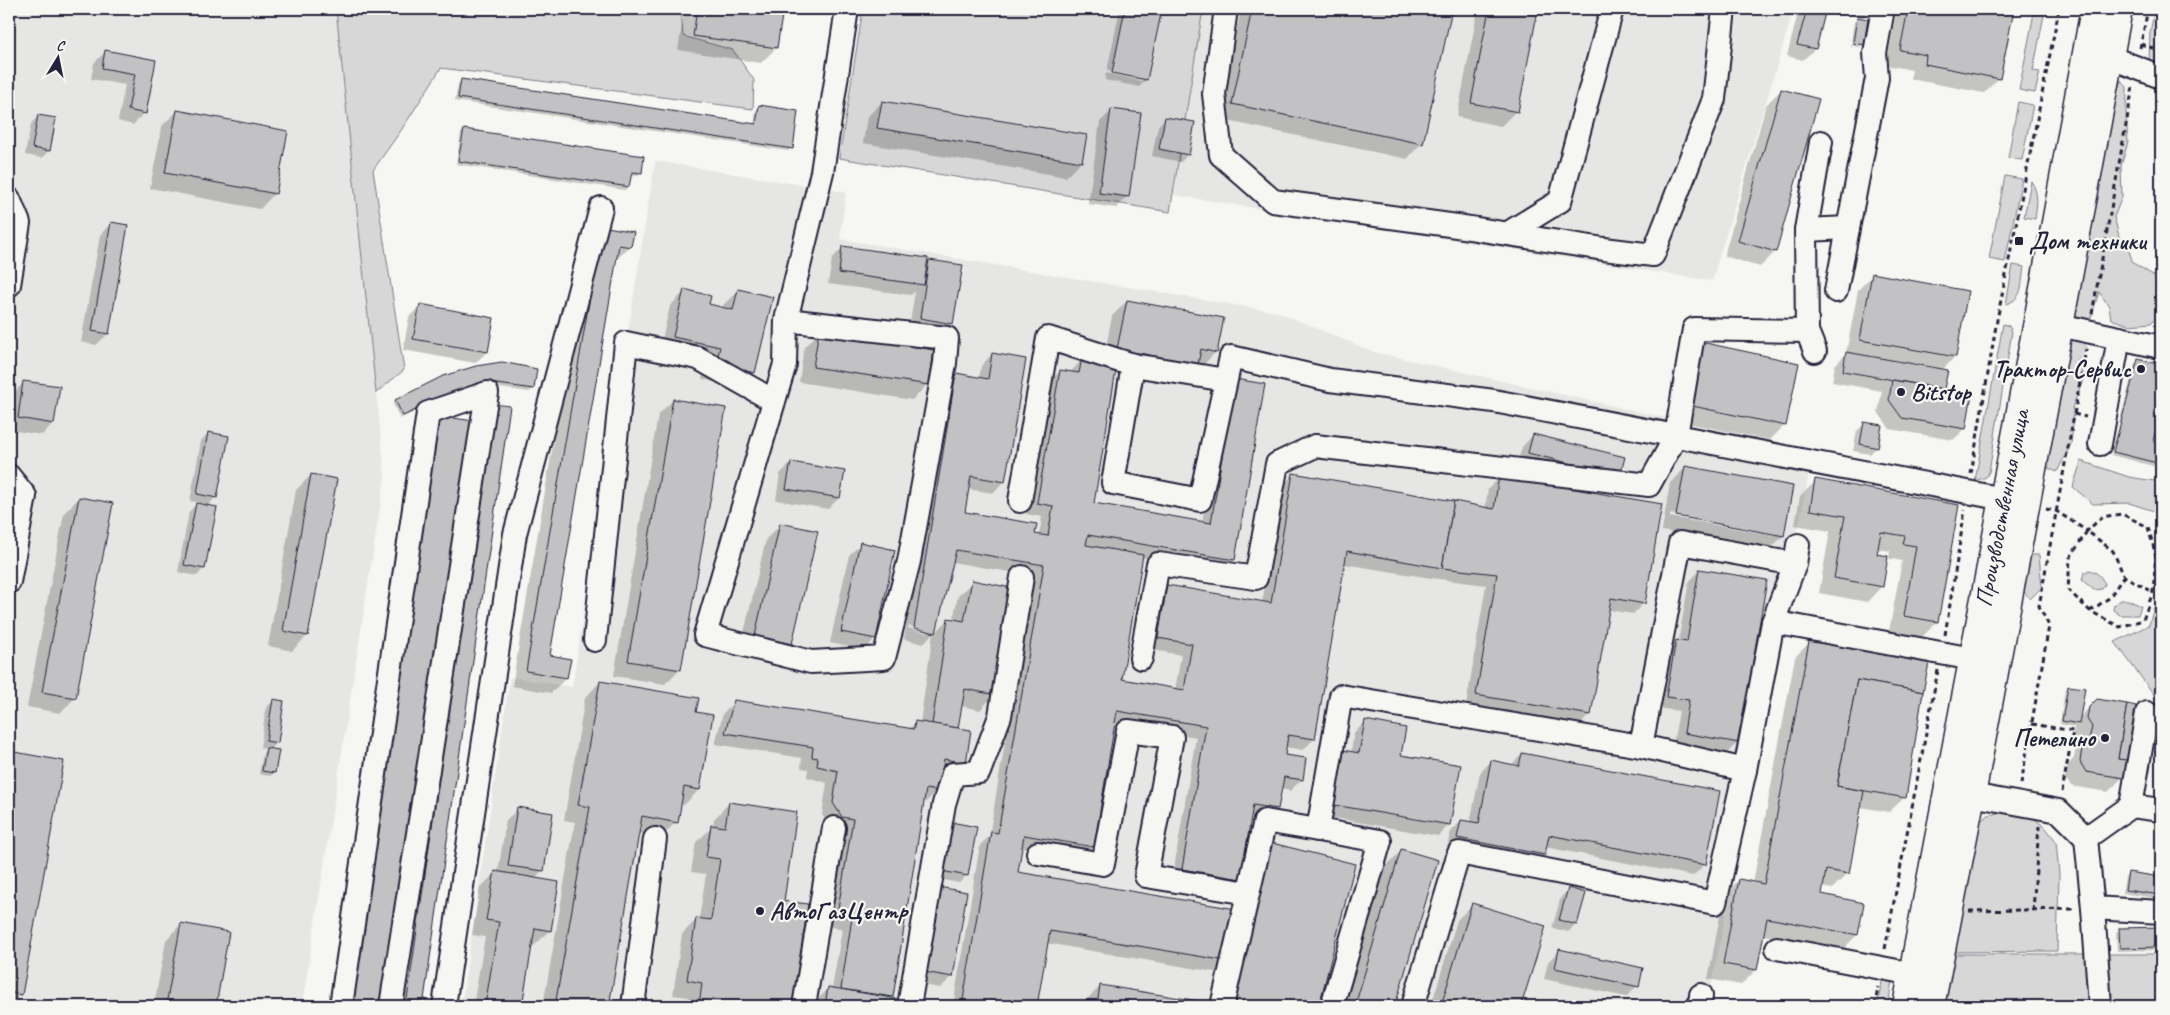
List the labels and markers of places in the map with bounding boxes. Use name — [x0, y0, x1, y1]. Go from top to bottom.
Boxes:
place label: Дом техники — [2029, 226, 2148, 256]
marker: Дом техники — [2013, 235, 2025, 247]
place label: Трактор-Сервис — [1993, 354, 2132, 384]
marker: Трактор-Сервис — [2135, 363, 2147, 375]
place label: Bitstop — [1911, 377, 1972, 407]
marker: Bitstop — [1895, 386, 1907, 398]
place label: Петелино — [2013, 723, 2097, 753]
marker: Петелино — [2099, 732, 2111, 744]
place label: АвтоГазЦентр — [770, 896, 910, 926]
marker: АвтоГазЦентр — [754, 905, 766, 917]

